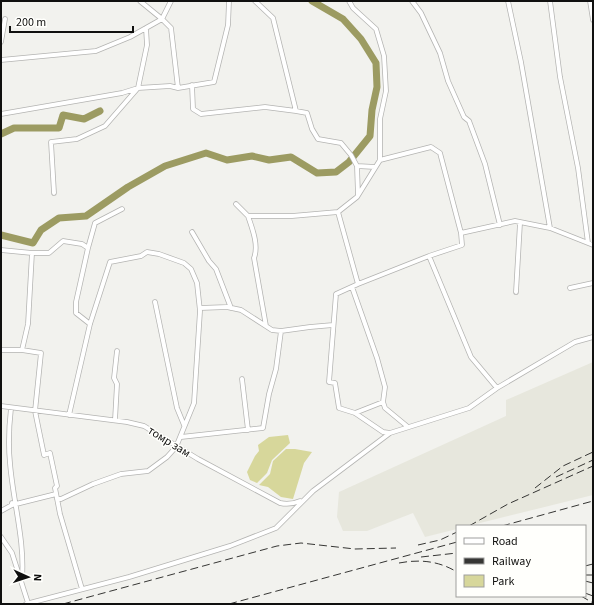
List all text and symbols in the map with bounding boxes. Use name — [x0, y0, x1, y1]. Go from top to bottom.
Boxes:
scale bar — [10, 8, 133, 34]
text: 200 m — [16, 14, 46, 31]
street label: томр зам — [144, 422, 194, 462]
legend — [456, 525, 586, 597]
text: Road — [492, 533, 518, 550]
text: Railway — [492, 553, 531, 570]
north arrow — [8, 557, 48, 597]
text: N — [30, 573, 45, 582]
text: Park — [492, 573, 514, 590]

